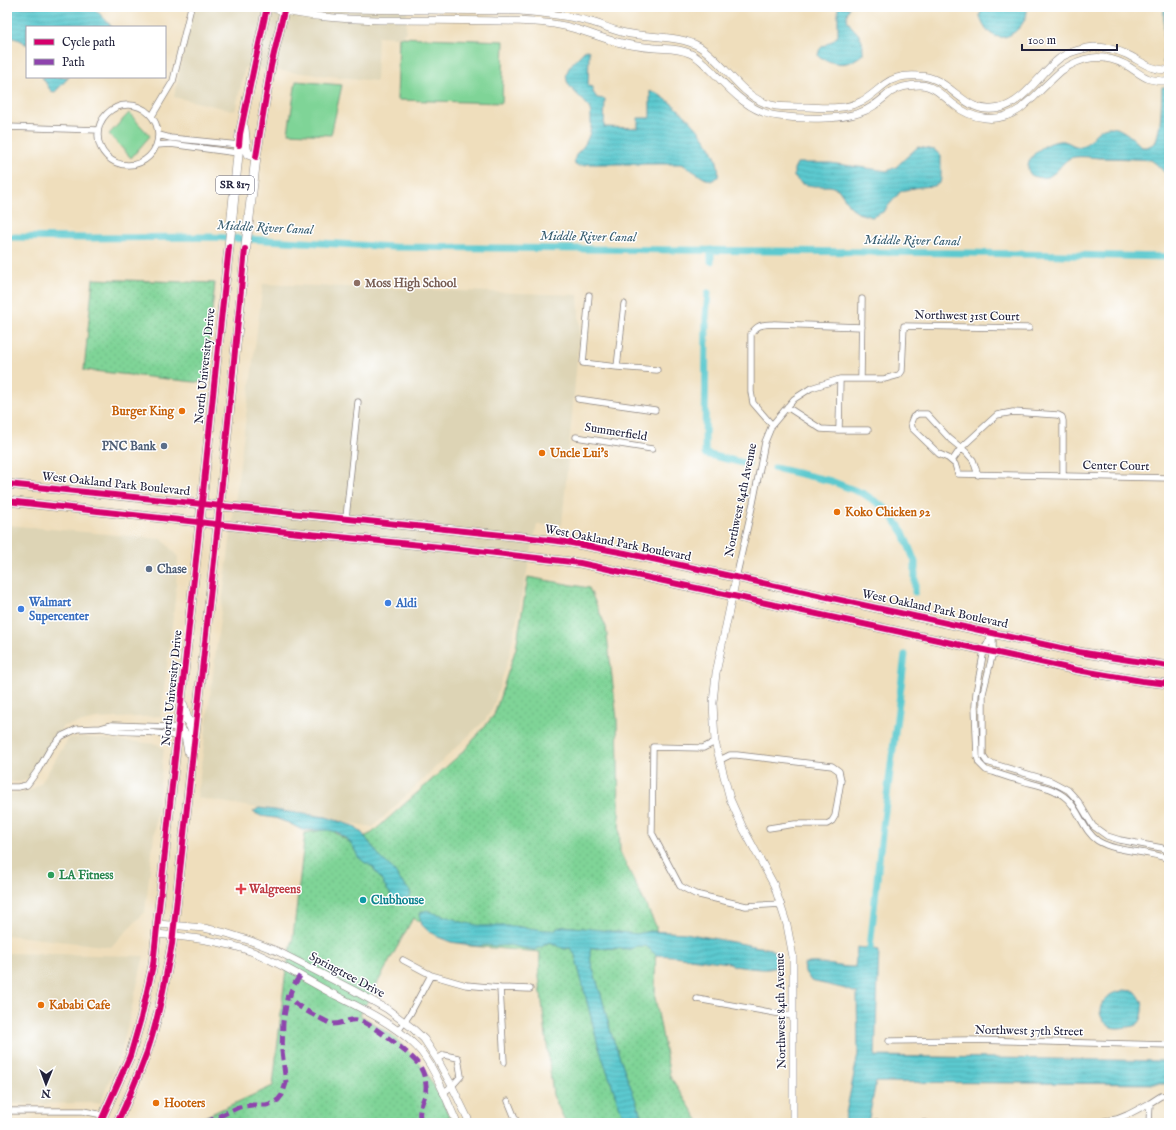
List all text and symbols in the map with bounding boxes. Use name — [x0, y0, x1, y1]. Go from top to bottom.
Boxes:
legend — [26, 26, 166, 78]
scale bar — [1022, 26, 1117, 52]
text: 100 m — [1028, 33, 1056, 48]
text: Cycle path — [62, 35, 116, 51]
text: Path — [62, 55, 85, 70]
road number: SR 817 — [216, 176, 254, 194]
water label: Middle River Canal — [217, 217, 314, 239]
water label: Middle River Canal — [540, 228, 637, 246]
water label: Middle River Canal — [864, 232, 961, 250]
place label: Moss High School — [365, 276, 457, 292]
marker: Moss High School — [352, 278, 362, 288]
street label: North University Drive — [191, 307, 219, 425]
street label: Northwest 31st Court — [914, 308, 1020, 324]
place label: Burger King — [112, 404, 174, 420]
marker: Burger King — [177, 406, 187, 416]
street label: Summerfield — [584, 420, 649, 444]
place label: PNC Bank — [102, 439, 157, 454]
marker: PNC Bank — [159, 441, 169, 451]
street label: Northwest 84th Avenue — [722, 441, 760, 558]
place label: Uncle Lui's — [549, 446, 609, 461]
marker: Uncle Lui's — [537, 448, 547, 458]
street label: Center Court — [1082, 458, 1150, 474]
street label: West Oakland Park Boulevard — [41, 469, 191, 499]
place label: Koko Chicken 92 — [845, 505, 931, 520]
marker: Koko Chicken 92 — [832, 507, 842, 517]
street label: West Oakland Park Boulevard — [544, 521, 693, 565]
place label: Chase — [157, 562, 187, 577]
marker: Chase — [144, 564, 154, 574]
street label: West Oakland Park Boulevard — [861, 586, 1010, 632]
place label: Walmart Supercenter — [28, 595, 89, 625]
place label: Aldi — [395, 596, 418, 611]
marker: Aldi — [383, 598, 393, 608]
marker: Walmart Supercenter — [16, 604, 26, 614]
street label: North University Drive — [158, 629, 186, 747]
place label: LA Fitness — [58, 868, 114, 883]
marker: LA Fitness — [46, 870, 56, 880]
place label: Walgreens — [248, 882, 301, 898]
marker: Walgreens — [236, 884, 246, 894]
place label: Clubhouse — [371, 893, 425, 908]
marker: Clubhouse — [358, 895, 368, 905]
street label: Springtree Drive — [306, 949, 388, 1002]
street label: Northwest 84th Avenue — [772, 952, 790, 1069]
place label: Kababi Cafe — [49, 998, 111, 1013]
marker: Kababi Cafe — [36, 1000, 46, 1010]
street label: Northwest 37th Street — [975, 1023, 1083, 1039]
north arrow — [26, 1064, 66, 1104]
text: N — [40, 1086, 52, 1100]
place label: Hooters — [164, 1096, 206, 1111]
marker: Hooters — [151, 1098, 161, 1108]

